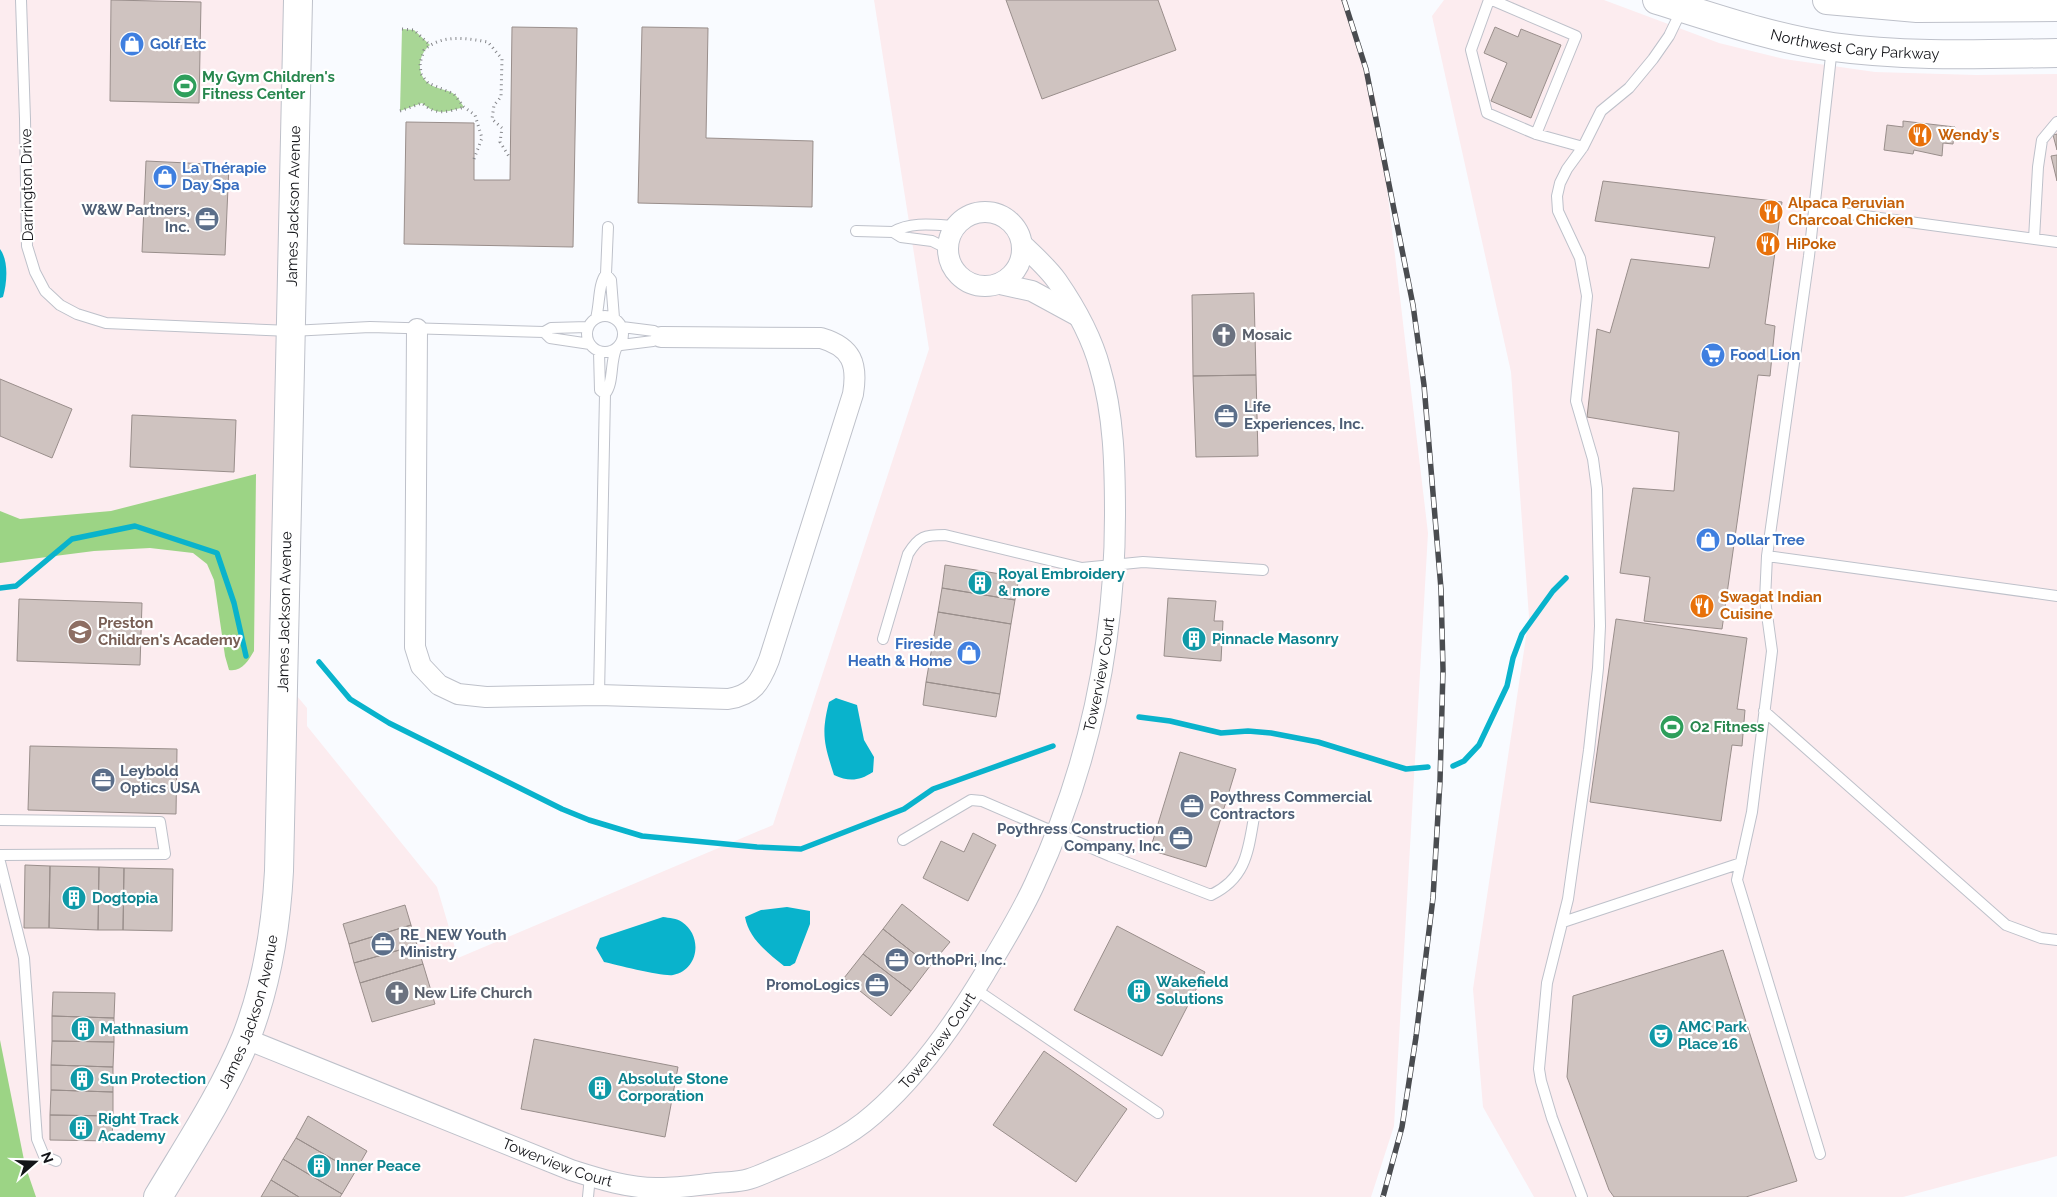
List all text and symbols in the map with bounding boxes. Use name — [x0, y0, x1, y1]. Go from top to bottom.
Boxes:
street label: Northwest Cary Parkway — [1769, 26, 1940, 63]
shop icon: Golf Etc — [119, 31, 145, 57]
place label: Golf Etc — [150, 35, 207, 53]
place label: My Gym Children's Fitness Center — [202, 68, 335, 103]
sports icon: My Gym Children's Fitness Center — [172, 73, 198, 99]
restaurant icon: Wendy's — [1907, 122, 1933, 148]
street label: James Jackson Avenue — [283, 125, 304, 287]
place label: Wendy's — [1938, 126, 1999, 144]
street label: Darrington Drive — [17, 128, 37, 242]
place label: La Thérapie Day Spa — [182, 159, 267, 194]
shop icon: La Thérapie Day Spa — [152, 164, 178, 190]
place label: Alpaca Peruvian Charcoal Chicken — [1788, 194, 1913, 229]
restaurant icon: Alpaca Peruvian Charcoal Chicken — [1758, 199, 1784, 225]
place label: W&W Partners, Inc. — [82, 201, 190, 236]
office icon: W&W Partners, Inc. — [194, 206, 220, 232]
restaurant icon: HiPoke — [1755, 231, 1781, 257]
place label: HiPoke — [1786, 235, 1836, 253]
church icon: Mosaic — [1211, 322, 1237, 348]
place label: Mosaic — [1242, 326, 1293, 344]
supermarket icon: Food Lion — [1700, 342, 1726, 368]
place label: Food Lion — [1730, 346, 1800, 364]
place label: Life Experiences, Inc. — [1244, 398, 1364, 433]
office icon: Life Experiences, Inc. — [1213, 403, 1239, 429]
shop icon: Dollar Tree — [1695, 527, 1721, 553]
street label: James Jackson Avenue — [274, 531, 295, 693]
place label: Dollar Tree — [1726, 531, 1805, 549]
place label: Royal Embroidery & more — [998, 565, 1126, 600]
building icon: Royal Embroidery & more — [967, 570, 993, 596]
place label: Swagat Indian Cuisine — [1720, 588, 1822, 623]
restaurant icon: Swagat Indian Cuisine — [1689, 593, 1715, 619]
place label: Preston Children's Academy — [98, 614, 242, 649]
street label: Towerview Court — [1080, 616, 1118, 734]
school or university icon: Preston Children's Academy — [67, 619, 93, 645]
building icon: Pinnacle Masonry — [1181, 626, 1207, 652]
place label: Pinnacle Masonry — [1212, 630, 1340, 648]
place label: Fireside Heath & Home — [848, 635, 952, 670]
shop icon: Fireside Heath & Home — [956, 640, 982, 666]
sports icon: O2 Fitness — [1659, 714, 1685, 740]
place label: O2 Fitness — [1690, 718, 1764, 736]
place label: Leybold Optics USA — [120, 762, 201, 797]
office icon: Leybold Optics USA — [90, 767, 116, 793]
place label: Poythress Commercial Contractors — [1210, 788, 1372, 823]
office icon: Poythress Commercial Contractors — [1179, 793, 1205, 819]
place label: Poythress Construction Company, Inc. — [997, 820, 1164, 855]
office icon: Poythress Construction Company, Inc. — [1168, 825, 1194, 851]
building icon: Dogtopia — [61, 885, 87, 911]
place label: Dogtopia — [92, 889, 158, 907]
place label: RE_NEW Youth Ministry — [400, 926, 507, 961]
office icon: RE_NEW Youth Ministry — [370, 931, 396, 957]
street label: James Jackson Avenue — [215, 933, 282, 1091]
office icon: OrthoPri, Inc. — [884, 947, 910, 973]
place label: OrthoPri, Inc. — [914, 951, 1006, 969]
office icon: PromoLogics — [864, 972, 890, 998]
place label: Wakefield Solutions — [1156, 973, 1229, 1008]
place label: PromoLogics — [766, 976, 860, 994]
building icon: Wakefield Solutions — [1126, 978, 1152, 1004]
church icon: New Life Church — [384, 980, 410, 1006]
place label: New Life Church — [414, 984, 532, 1002]
street label: Towerview Court — [896, 989, 980, 1093]
building icon: Mathnasium — [70, 1016, 96, 1042]
place label: AMC Park Place 16 — [1678, 1018, 1748, 1053]
place label: Mathnasium — [100, 1020, 188, 1038]
theatre icon: AMC Park Place 16 — [1648, 1023, 1674, 1049]
building icon: Sun Protection — [69, 1066, 95, 1092]
place label: Sun Protection — [100, 1070, 206, 1088]
place label: Absolute Stone Corporation — [618, 1070, 728, 1105]
building icon: Absolute Stone Corporation — [587, 1075, 613, 1101]
place label: Right Track Academy — [98, 1110, 180, 1145]
building icon: Right Track Academy — [68, 1115, 94, 1141]
street label: Towerview Court — [500, 1134, 614, 1191]
north arrow — [10, 1137, 60, 1187]
text: N — [38, 1150, 57, 1165]
building icon: Inner Peace — [306, 1153, 332, 1179]
place label: Inner Peace — [336, 1157, 421, 1175]

